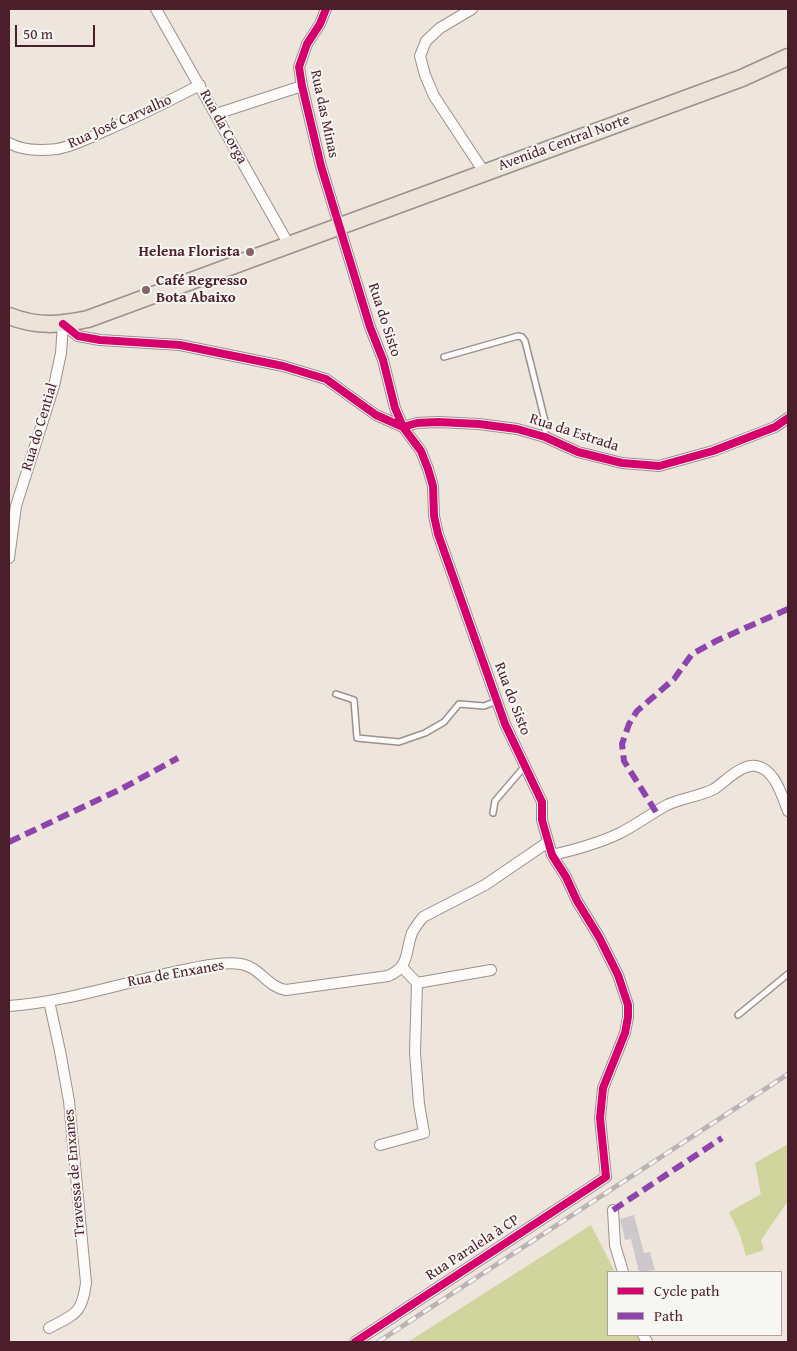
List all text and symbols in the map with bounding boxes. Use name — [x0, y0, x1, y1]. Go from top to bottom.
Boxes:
scale bar — [18, 15, 98, 47]
text: 50 m — [23, 23, 53, 44]
street label: Rua das Minas — [306, 68, 342, 160]
street label: Rua da Corga — [195, 87, 251, 167]
street label: Rua José Carvalho — [65, 91, 175, 153]
street label: Avenida Central Norte — [496, 111, 632, 175]
place label: Helena Florista — [139, 243, 240, 261]
marker: Helena Florista — [244, 246, 256, 258]
place label: Café Regresso Bota Abaixo — [156, 272, 248, 307]
street label: Rua do Sisto — [364, 281, 404, 359]
marker: Café Regresso Bota Abaixo — [140, 284, 152, 296]
street label: Rua do Cential — [18, 381, 62, 473]
street label: Rua da Estrada — [527, 410, 621, 456]
street label: Rua do Sisto — [490, 660, 534, 738]
street label: Rua de Enxanes — [126, 957, 226, 991]
street label: Travessa de Enxanes — [60, 1108, 90, 1238]
street label: Rua Paralela à CP — [423, 1211, 523, 1285]
legend — [607, 1271, 782, 1336]
text: Cycle path — [654, 1280, 720, 1301]
text: Path — [654, 1305, 683, 1326]

